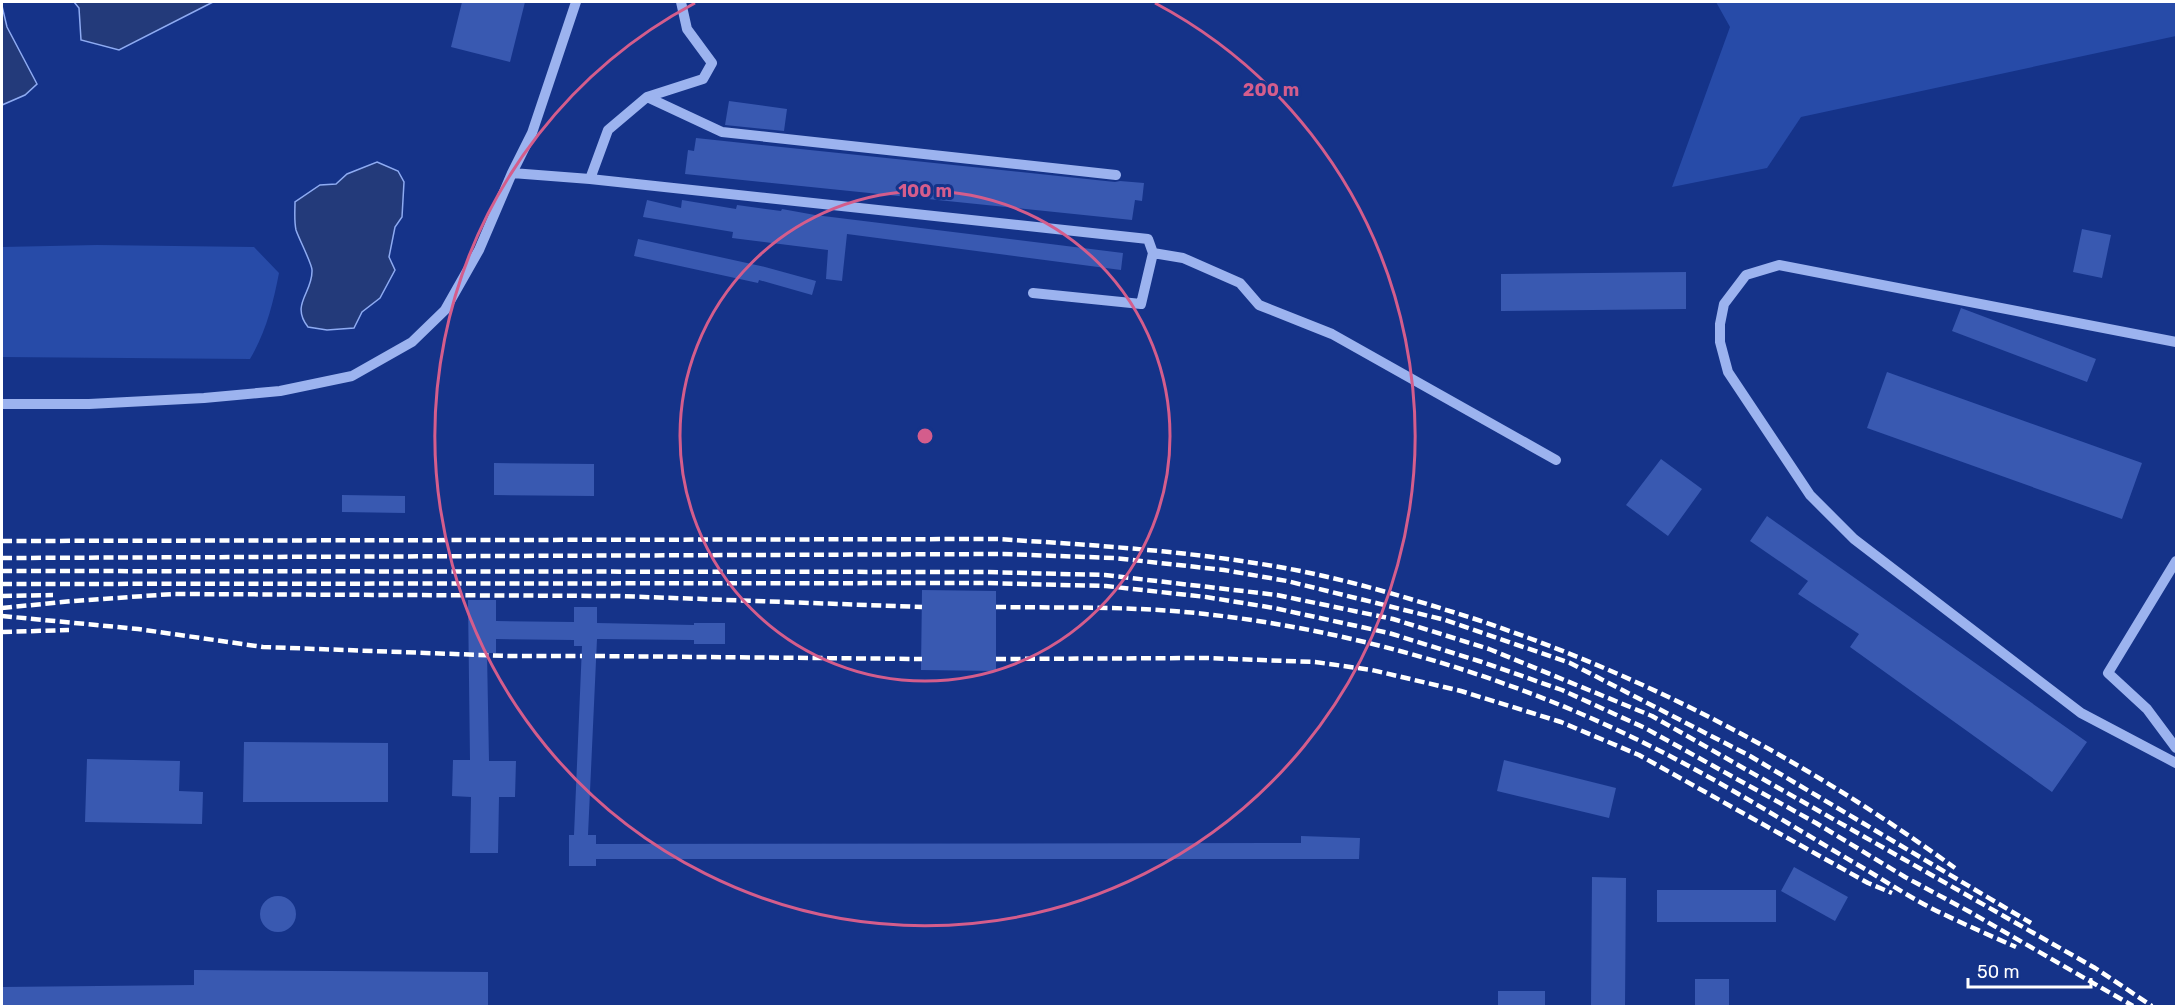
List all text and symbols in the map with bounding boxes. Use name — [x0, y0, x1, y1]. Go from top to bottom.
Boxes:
text: 200 m — [1243, 79, 1299, 101]
text: 100 m — [898, 180, 952, 202]
centre of rings — [915, 426, 935, 446]
scale bar — [1968, 951, 2091, 989]
text: 50 m — [1977, 961, 2020, 983]

